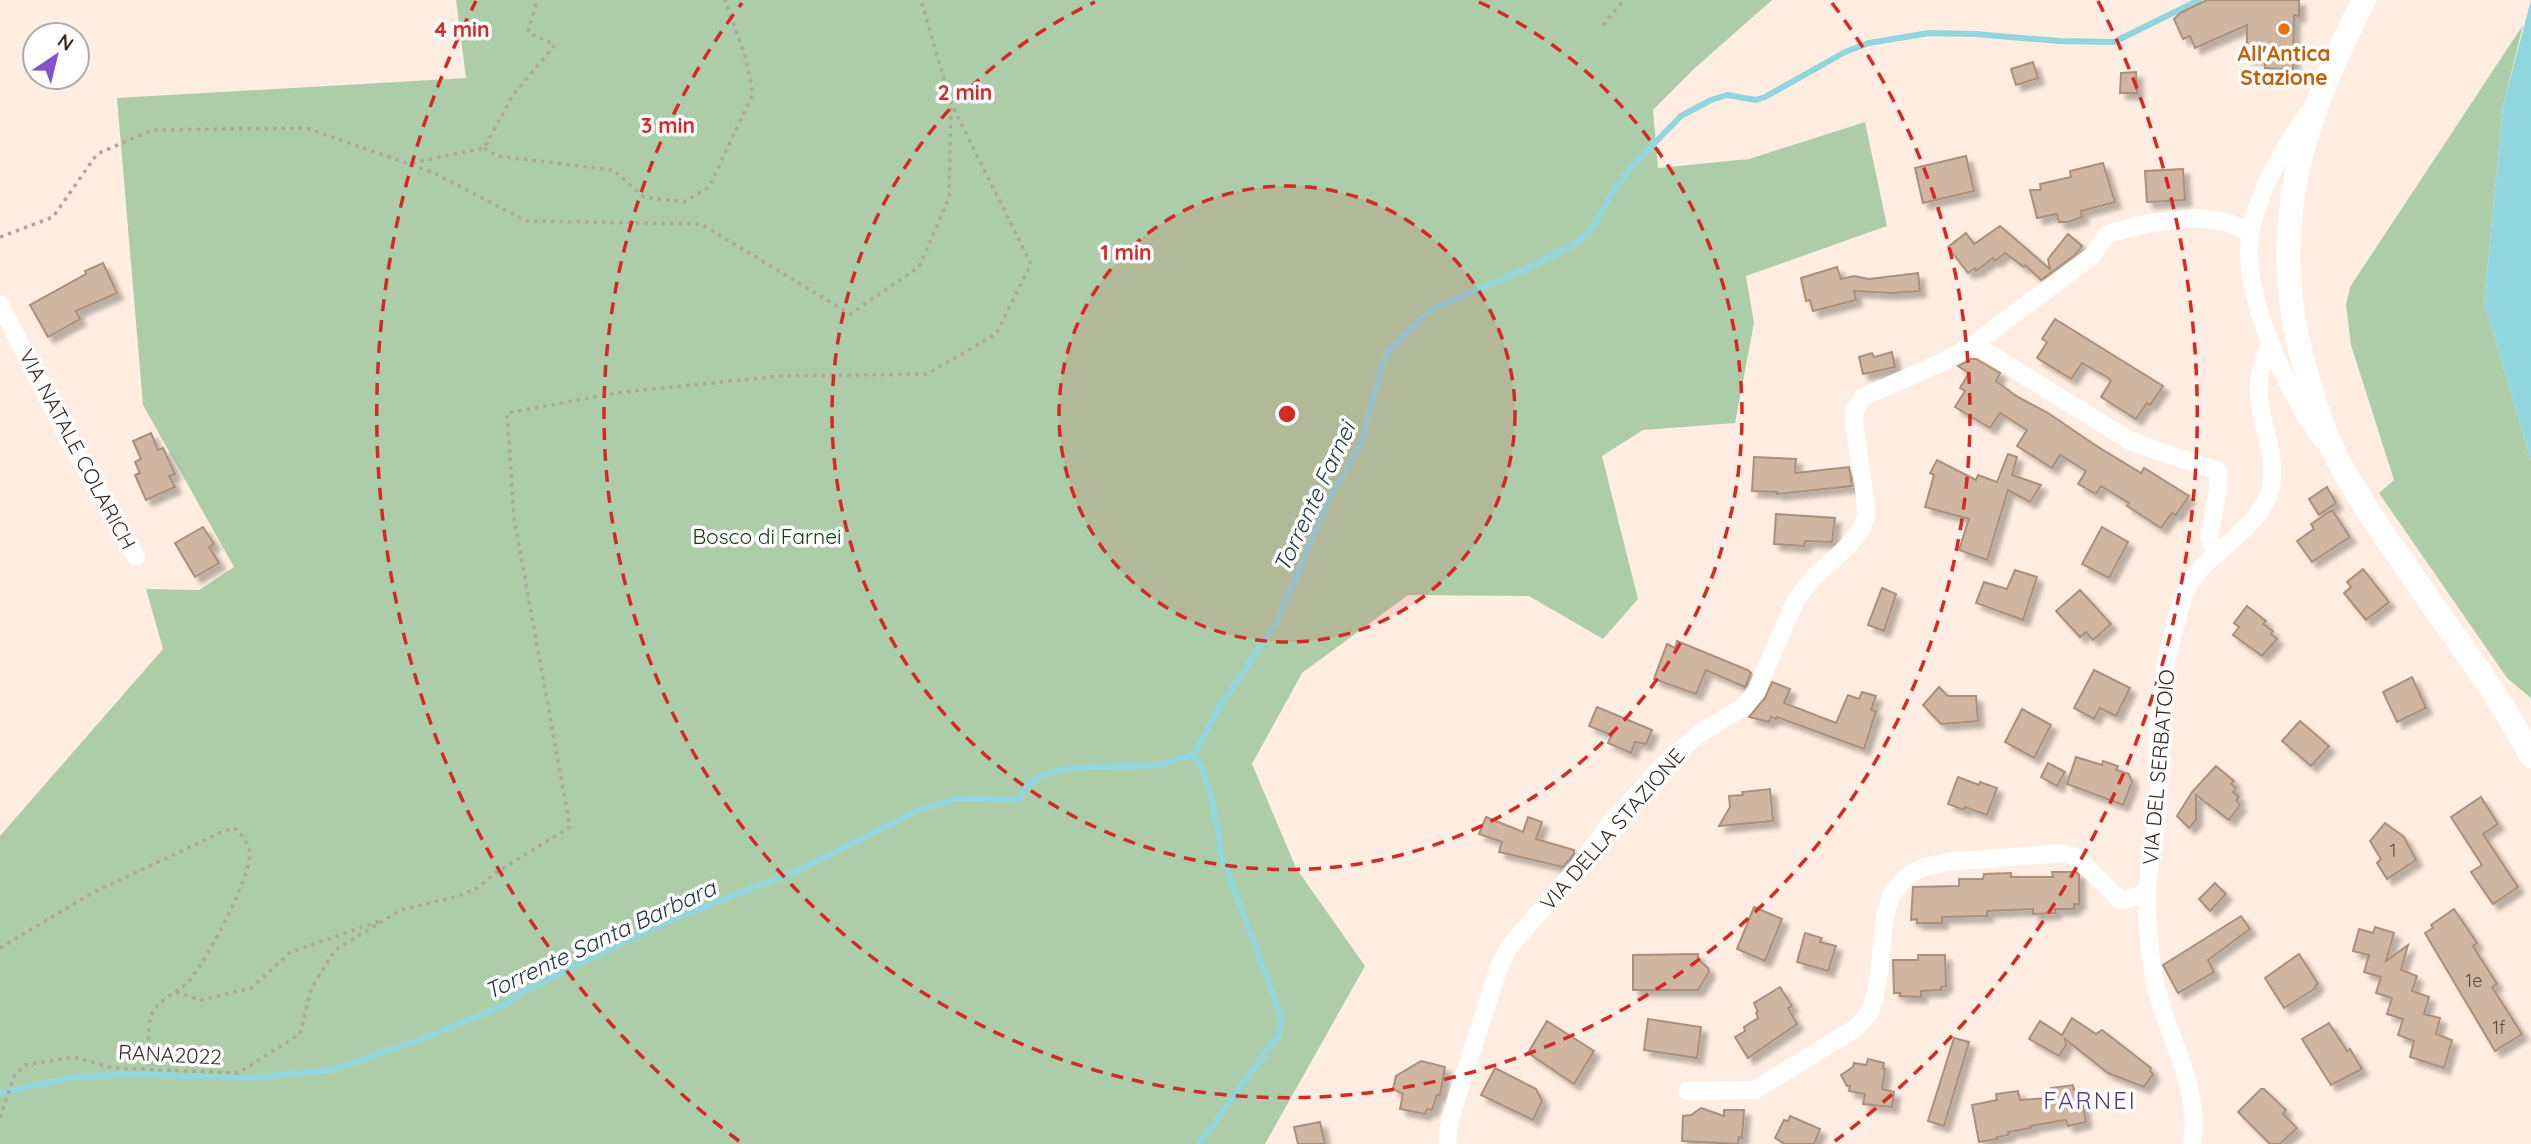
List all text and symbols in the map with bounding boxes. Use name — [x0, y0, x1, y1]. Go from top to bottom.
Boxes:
text: 4 min — [434, 16, 490, 42]
north arrow — [21, 21, 91, 91]
marker: All'Antica Stazione — [2276, 21, 2292, 37]
text: N — [53, 28, 78, 56]
place label: All'Antica Stazione — [2238, 40, 2330, 90]
text: 2 min — [938, 79, 992, 105]
text: 3 min — [641, 112, 695, 138]
text: 1 min — [1101, 239, 1151, 265]
street label: VIA NATALE COLARICH — [14, 344, 142, 554]
centre of rings — [1275, 402, 1299, 426]
water label: Torrente Farnei — [1267, 415, 1363, 577]
park label: Bosco di Farnei — [692, 523, 842, 549]
street label: VIA DEL SERBATOIO — [2137, 668, 2179, 866]
street label: VIA DELLA STAZIONE — [1535, 743, 1689, 915]
house number: 1 — [2390, 839, 2396, 862]
water label: Torrente Santa Barbara — [480, 872, 721, 1005]
house number: 1e — [2466, 969, 2482, 992]
house number: 1f — [2492, 1016, 2506, 1039]
street label: RANA2022 — [117, 1038, 223, 1070]
district label: FARNEI — [2043, 1085, 2137, 1115]

